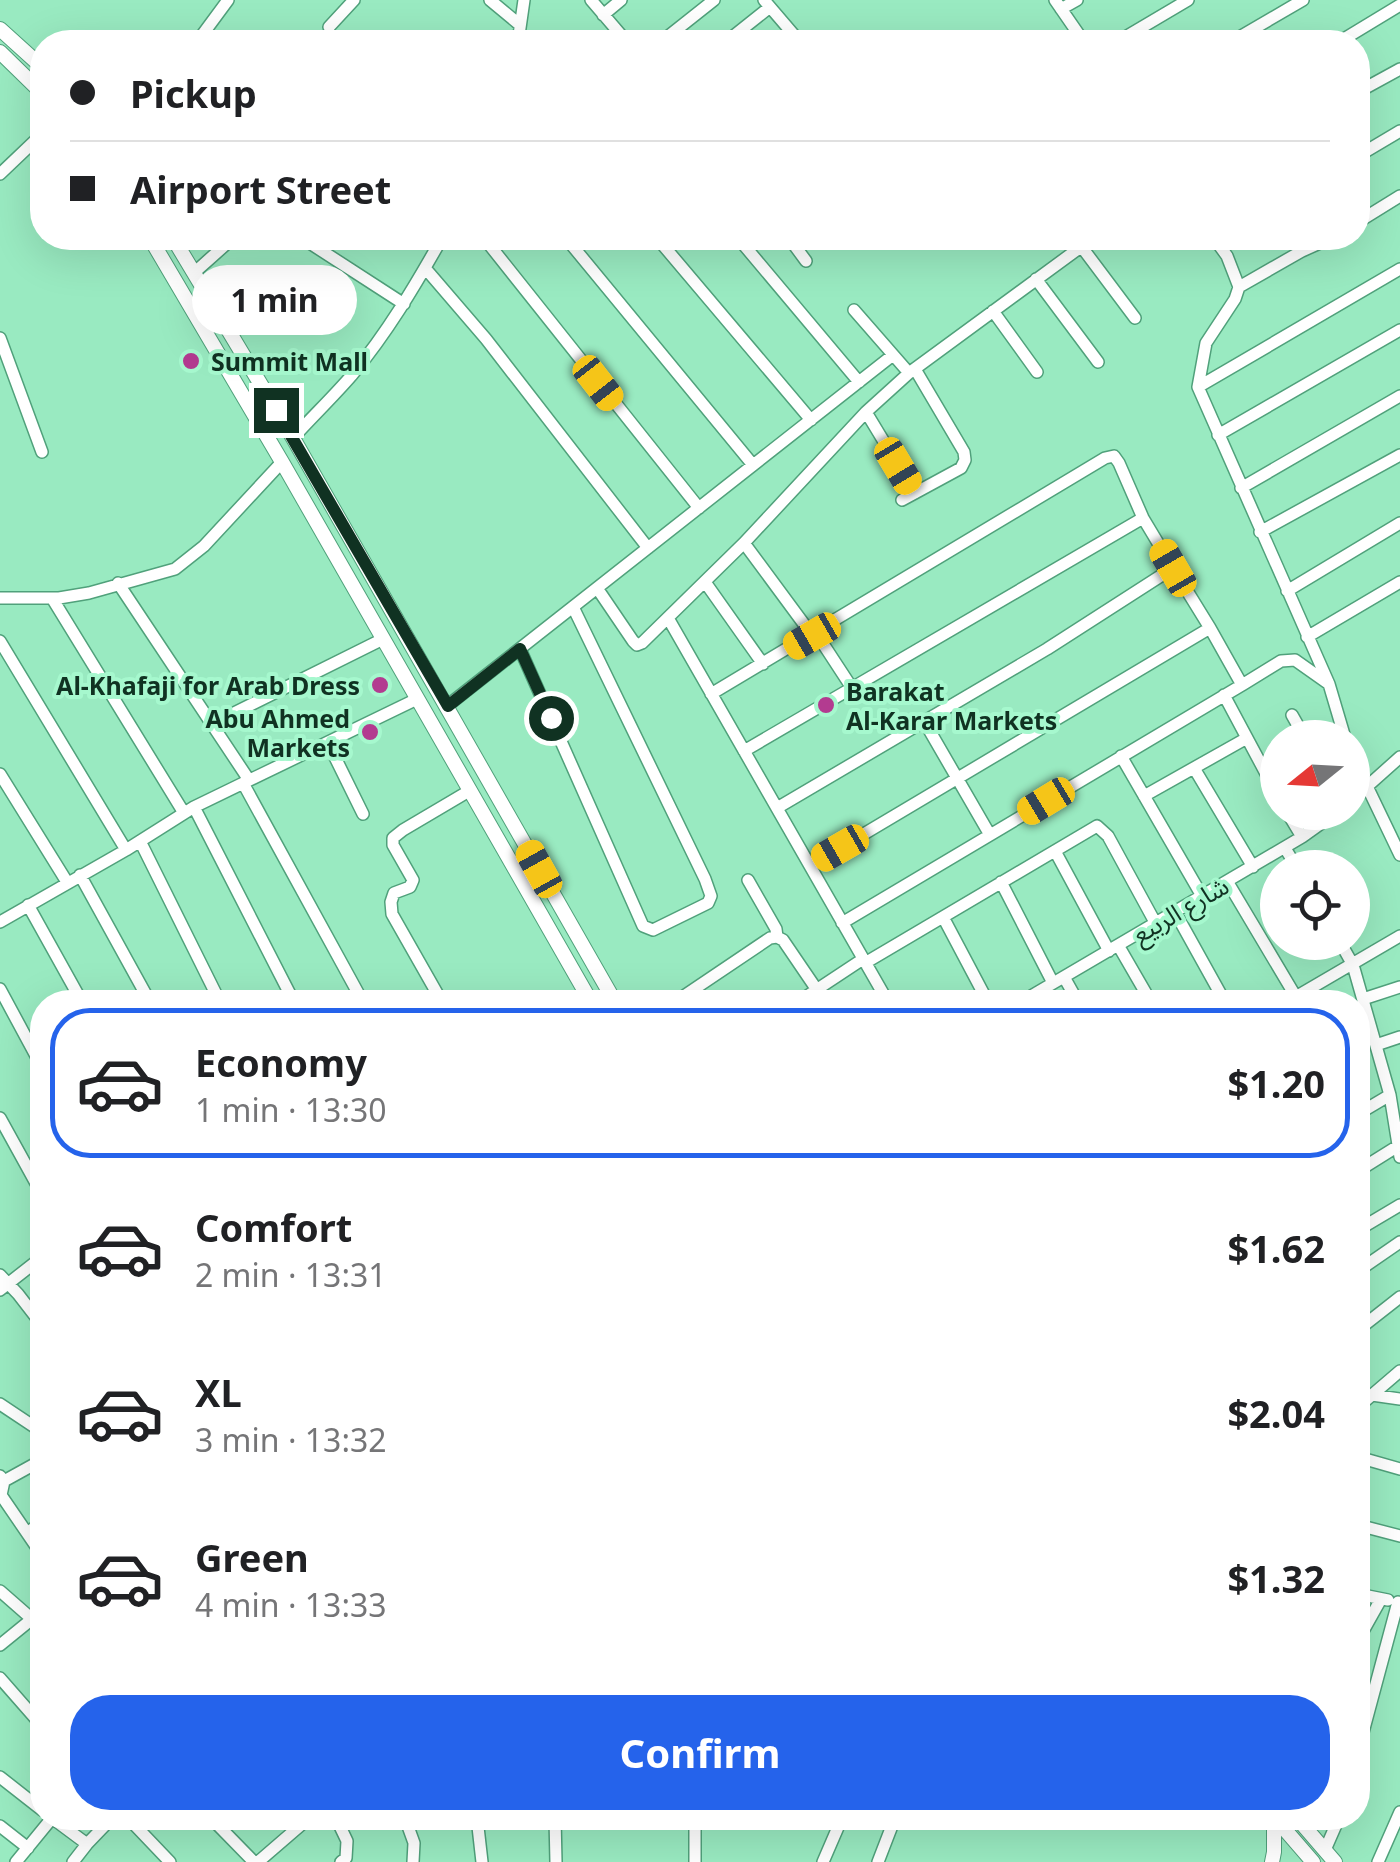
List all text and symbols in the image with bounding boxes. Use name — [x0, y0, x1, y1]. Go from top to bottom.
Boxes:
text: Pickup — [130, 67, 257, 119]
text: Airport Street — [130, 163, 391, 215]
callout: 1 min — [194, 265, 358, 335]
text: 1 min — [230, 278, 319, 321]
place label: Summit Mall — [211, 344, 368, 378]
marker: Summit Mall — [180, 350, 202, 372]
car — [568, 350, 628, 416]
route end — [254, 388, 299, 433]
car — [870, 433, 926, 499]
car — [1145, 535, 1201, 601]
car — [779, 608, 845, 664]
place label: Al-Khafaji for Arab Dress — [56, 668, 360, 702]
marker: Al-Khafaji for Arab Dress — [369, 674, 391, 696]
place label: Barakat Al-Karar Markets — [846, 674, 1057, 737]
marker: Barakat Al-Karar Markets — [815, 694, 837, 716]
route start — [529, 696, 574, 741]
place label: Abu Ahmed Markets — [205, 701, 350, 764]
north arrow — [1260, 720, 1370, 830]
map controls — [1260, 720, 1370, 960]
marker: Abu Ahmed Markets — [359, 721, 381, 743]
car — [1013, 773, 1079, 829]
car — [807, 820, 873, 876]
car — [511, 835, 567, 903]
button: locate — [1260, 850, 1370, 960]
street label: شارع الربيع — [1126, 868, 1236, 953]
text: Economy — [195, 1036, 367, 1088]
icon: car — [75, 1038, 165, 1128]
text: $1.20 — [1227, 1057, 1325, 1109]
text: 1 min · 13:30 — [195, 1088, 387, 1131]
text: Comfort — [195, 1201, 352, 1253]
icon: car — [75, 1203, 165, 1293]
text: $1.62 — [1227, 1222, 1325, 1274]
text: 2 min · 13:31 — [195, 1253, 387, 1296]
text: XL — [195, 1366, 242, 1418]
icon: car — [75, 1368, 165, 1458]
text: $2.04 — [1227, 1387, 1325, 1439]
text: 3 min · 13:32 — [195, 1418, 387, 1461]
text: Green — [195, 1531, 309, 1583]
icon: car — [75, 1533, 165, 1623]
text: $1.32 — [1227, 1552, 1325, 1604]
text: 4 min · 13:33 — [195, 1583, 387, 1626]
button: Confirm — [70, 1695, 1330, 1810]

